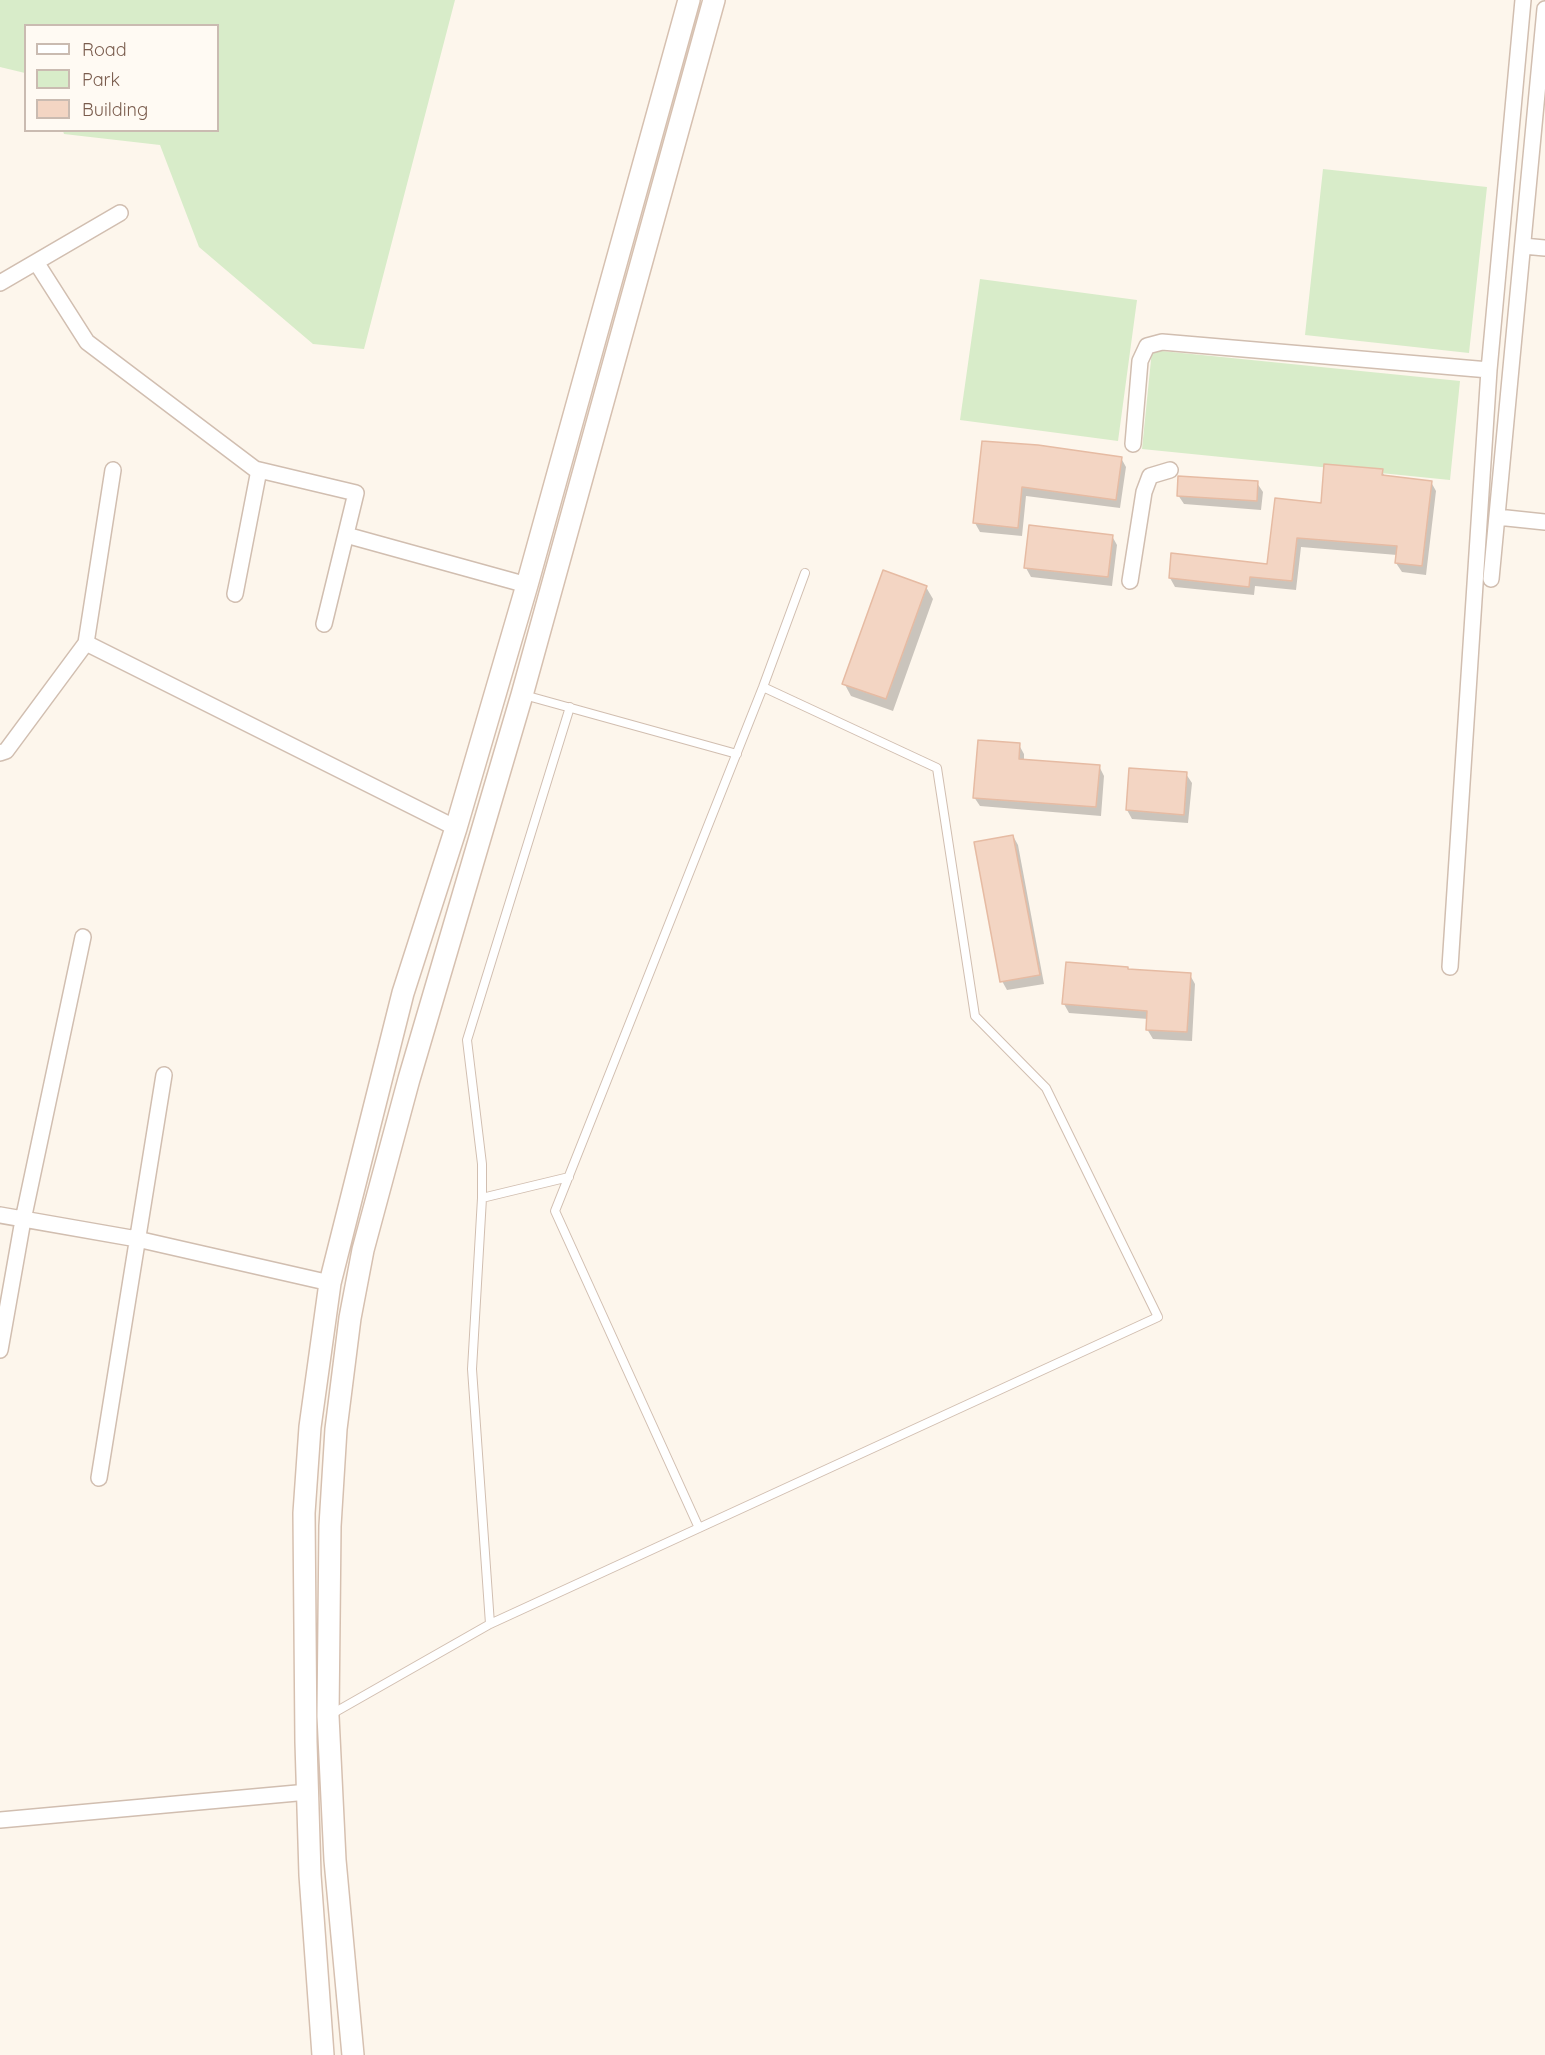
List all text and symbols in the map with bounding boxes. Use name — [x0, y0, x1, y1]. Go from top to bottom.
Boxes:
legend — [24, 24, 219, 132]
text: Road — [82, 38, 127, 61]
text: Park — [82, 68, 120, 91]
text: Building — [82, 98, 148, 121]

